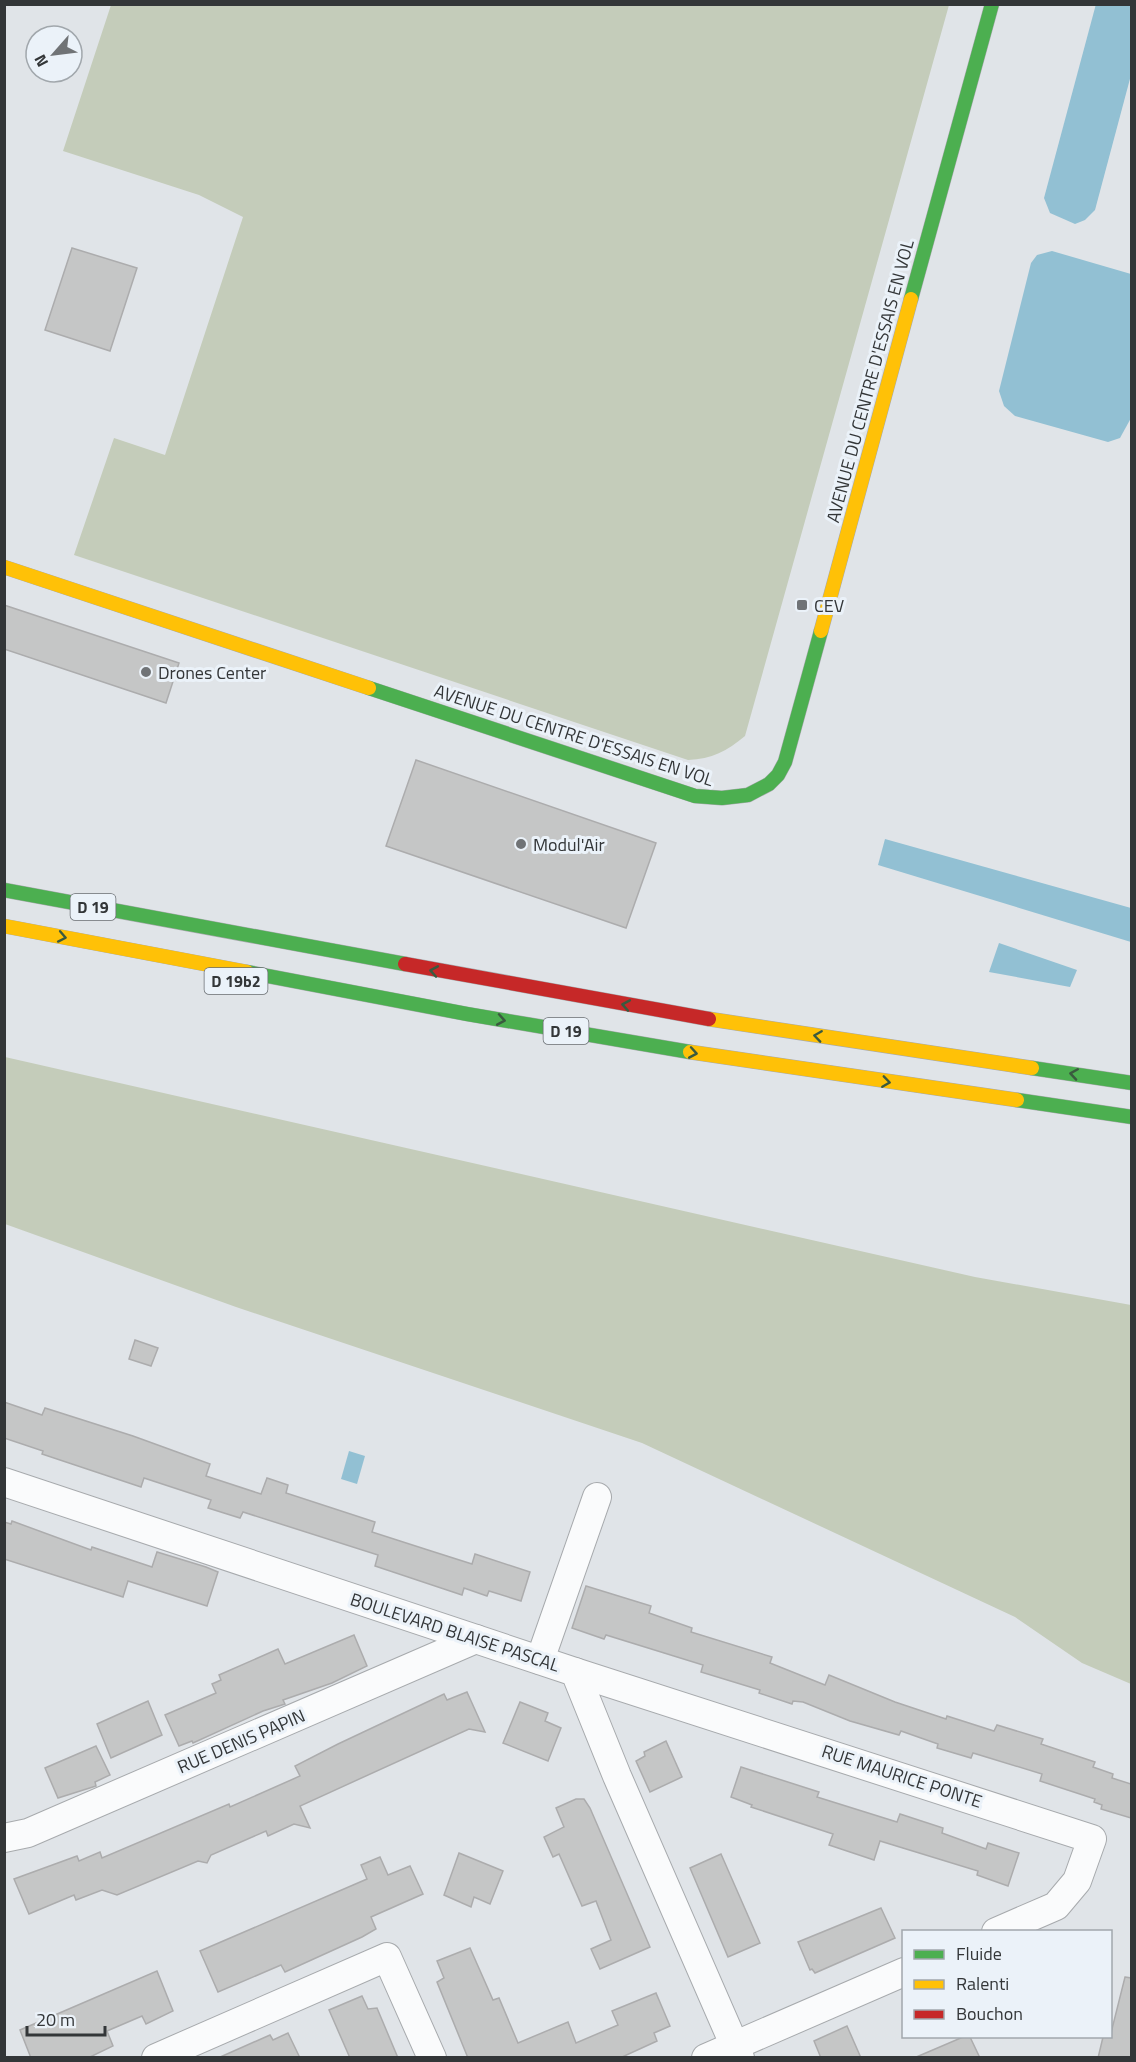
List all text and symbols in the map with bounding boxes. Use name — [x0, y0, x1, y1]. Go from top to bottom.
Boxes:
north arrow — [24, 24, 84, 84]
text: N — [28, 51, 54, 72]
street label: AVENUE DU CENTRE D'ESSAIS EN VOL — [819, 236, 921, 526]
place label: CEV — [814, 592, 845, 619]
marker: CEV — [795, 598, 809, 612]
place label: Drones Center — [158, 659, 266, 686]
marker: Drones Center — [139, 665, 153, 679]
street label: AVENUE DU CENTRE D'ESSAIS EN VOL — [431, 677, 717, 793]
place label: Modul'Air — [533, 831, 605, 858]
marker: Modul'Air — [514, 837, 528, 851]
road number: D 19 — [70, 894, 116, 920]
one-way arrow — [57, 930, 67, 943]
one-way arrow — [429, 965, 439, 978]
road number: D 19b2 — [204, 968, 268, 994]
one-way arrow — [621, 999, 631, 1012]
one-way arrow — [496, 1013, 506, 1026]
road number: D 19 — [544, 1018, 588, 1044]
one-way arrow — [814, 1030, 823, 1042]
one-way arrow — [689, 1046, 698, 1058]
one-way arrow — [1069, 1068, 1078, 1080]
one-way arrow — [882, 1076, 891, 1088]
street label: BOULEVARD BLAISE PASCAL — [347, 1585, 563, 1679]
street label: RUE DENIS PAPIN — [173, 1702, 309, 1780]
street label: RUE MAURICE PONTE — [818, 1737, 986, 1815]
legend — [902, 1930, 1112, 2038]
text: Fluide — [956, 1940, 1002, 1967]
text: Ralenti — [956, 1970, 1009, 1997]
scale bar — [27, 1999, 105, 2037]
text: Bouchon — [956, 2000, 1023, 2027]
text: 20 m — [36, 2006, 75, 2033]

